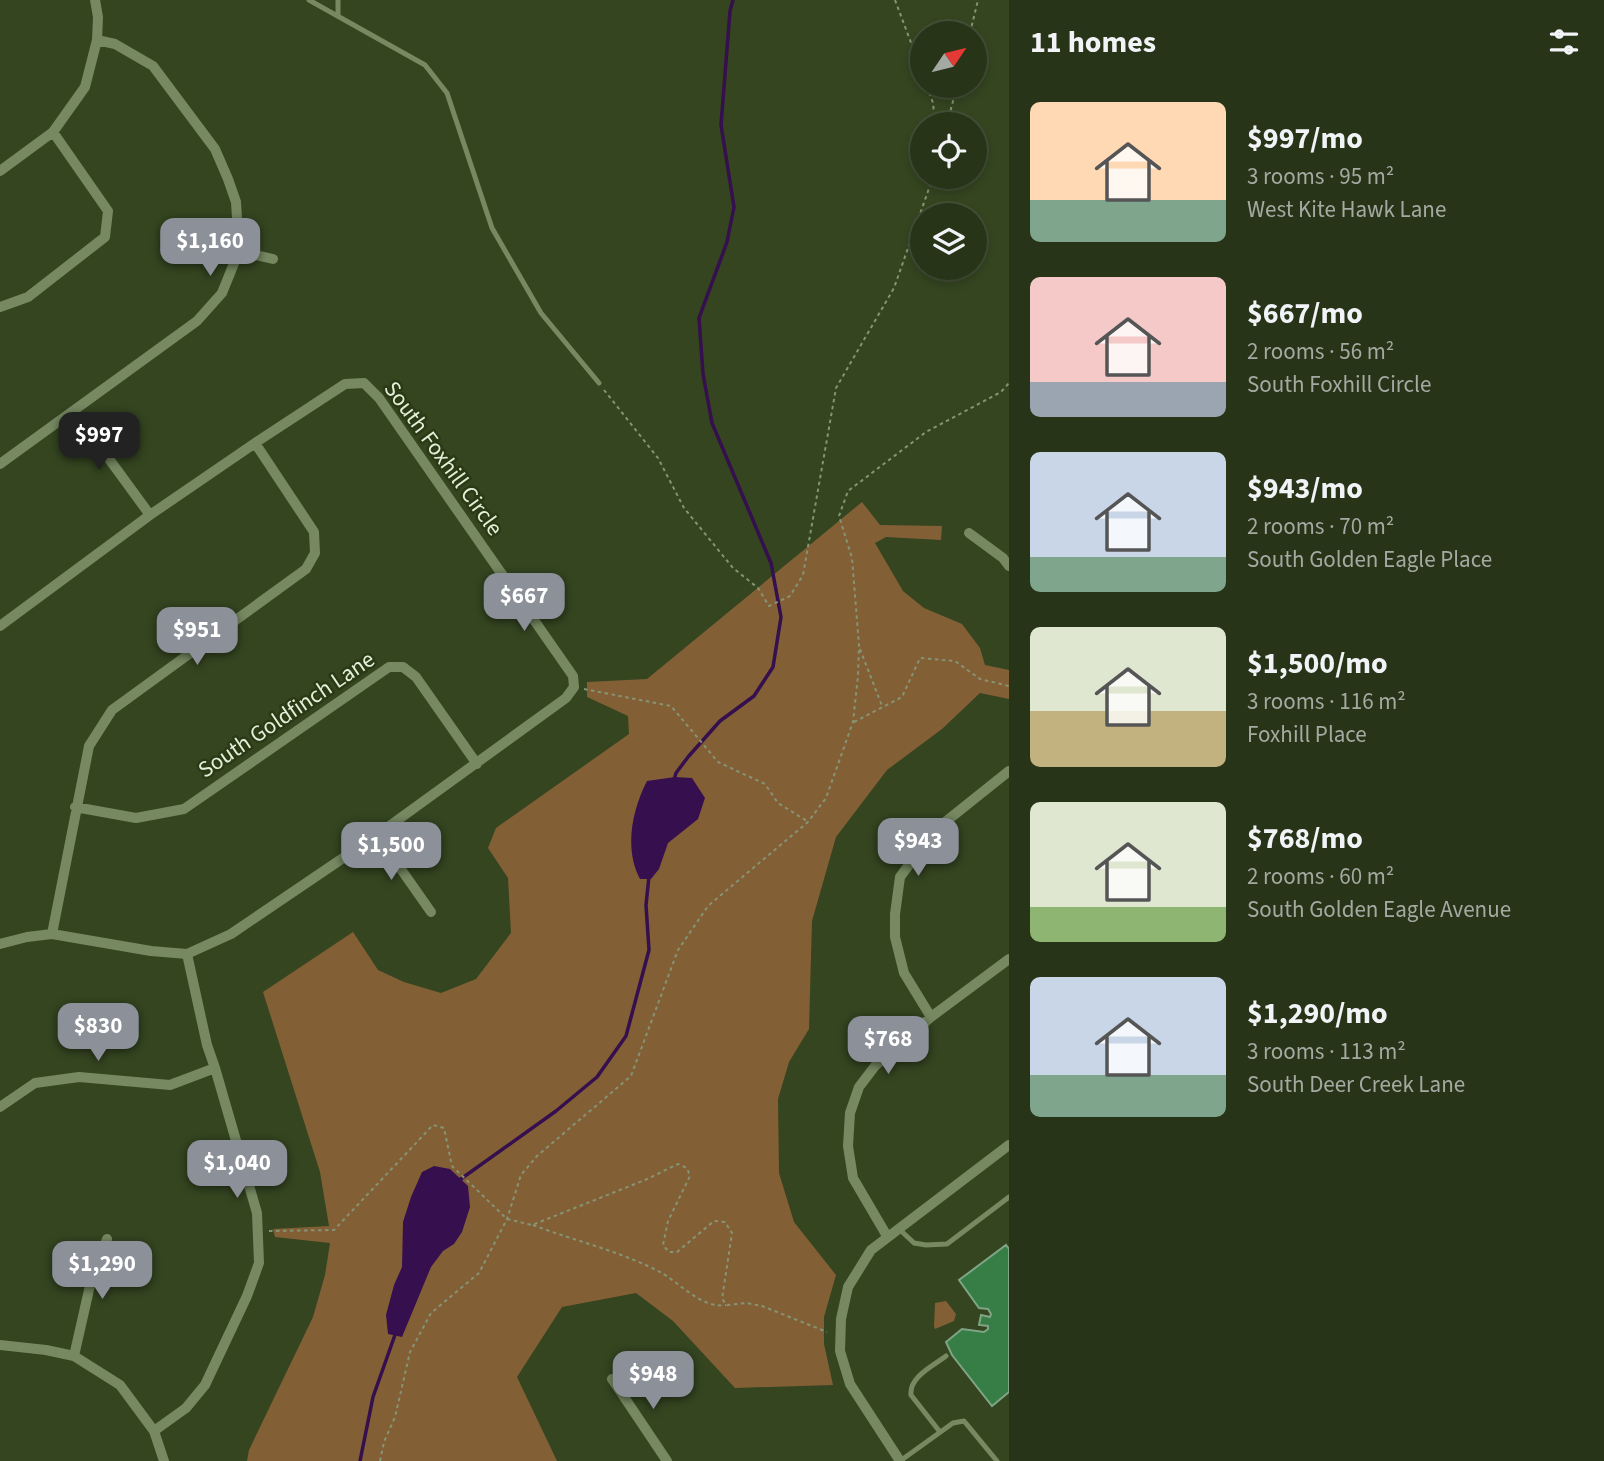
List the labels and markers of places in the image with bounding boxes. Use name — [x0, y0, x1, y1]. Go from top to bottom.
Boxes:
pin: $1,160 — [153, 218, 267, 278]
pin: $997 — [58, 412, 140, 472]
pin: $667 — [483, 574, 565, 633]
pin: $951 — [156, 608, 238, 667]
pin: $943 — [877, 818, 959, 878]
pin: $1,500 — [334, 822, 448, 882]
pin: $830 — [57, 1004, 139, 1063]
pin: $768 — [847, 1016, 929, 1076]
pin: $1,040 — [180, 1140, 294, 1200]
pin: $1,290 — [45, 1242, 159, 1301]
pin: $948 — [612, 1352, 694, 1411]

